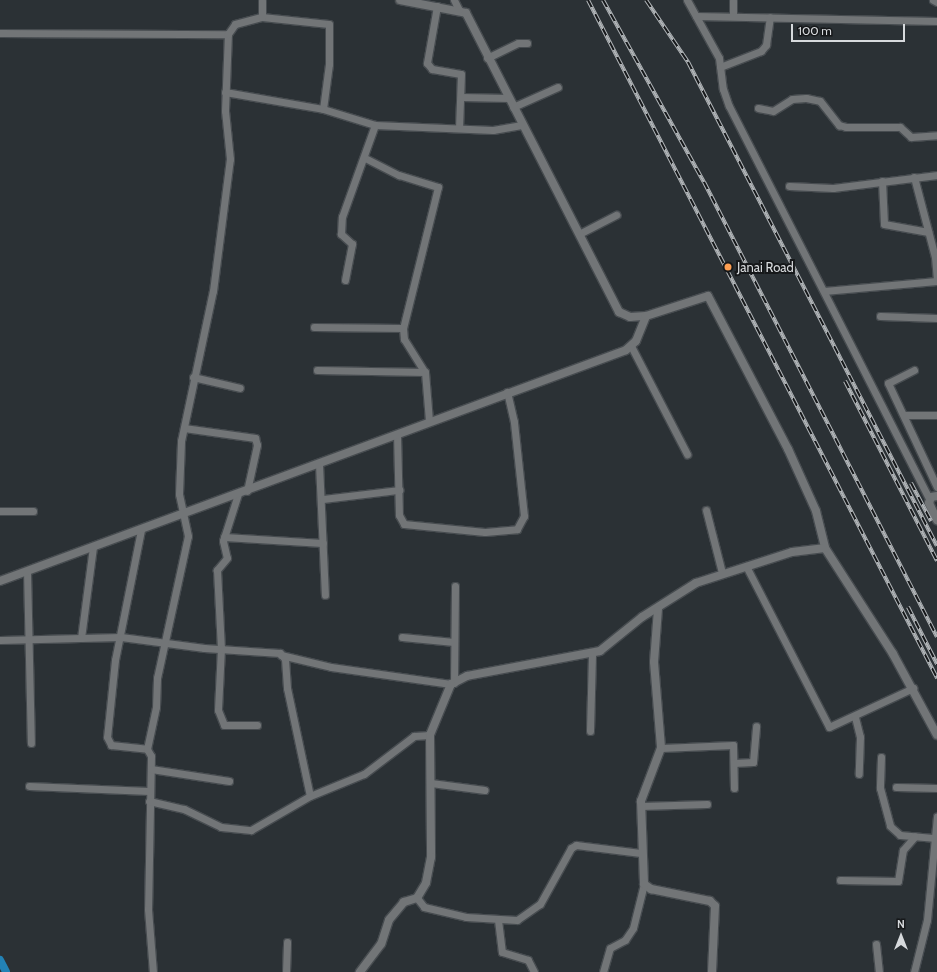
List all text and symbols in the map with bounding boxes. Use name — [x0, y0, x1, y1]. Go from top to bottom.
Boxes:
scale bar — [793, 16, 907, 42]
text: 100 m — [798, 23, 832, 38]
place label: Janai Road — [737, 259, 794, 275]
marker: Janai Road — [722, 261, 734, 273]
north arrow — [881, 916, 921, 956]
text: N — [897, 917, 905, 931]

